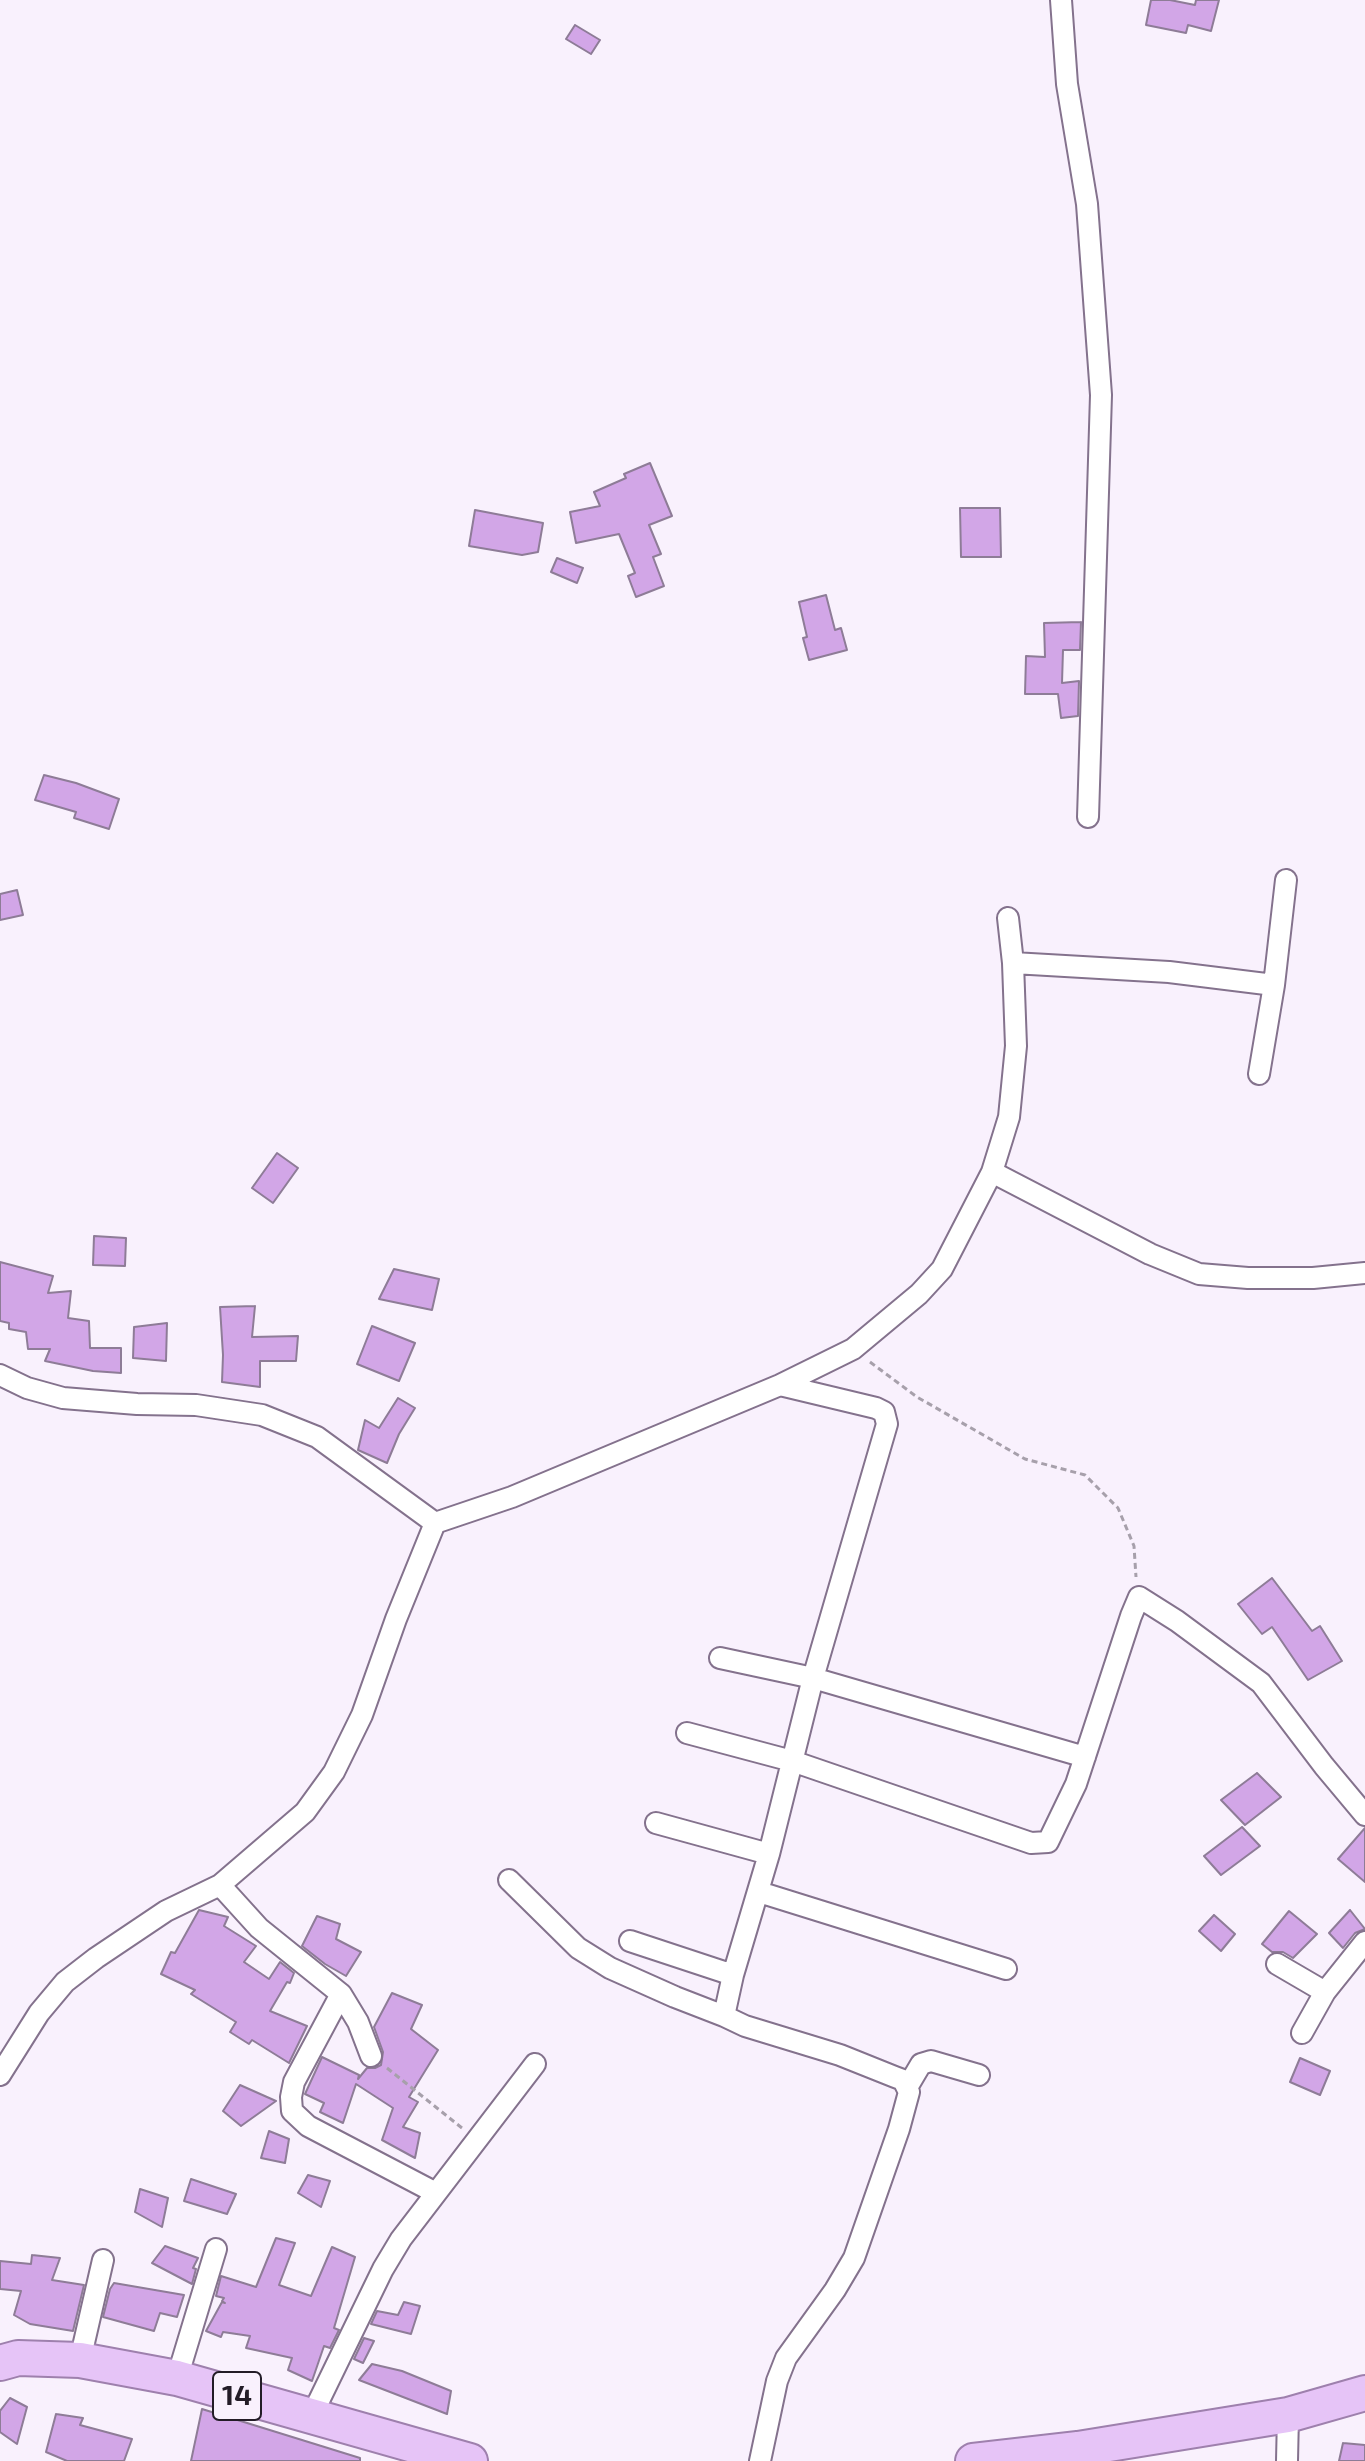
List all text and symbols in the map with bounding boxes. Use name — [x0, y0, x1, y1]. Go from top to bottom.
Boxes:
road number: 14 — [213, 2372, 261, 2420]

